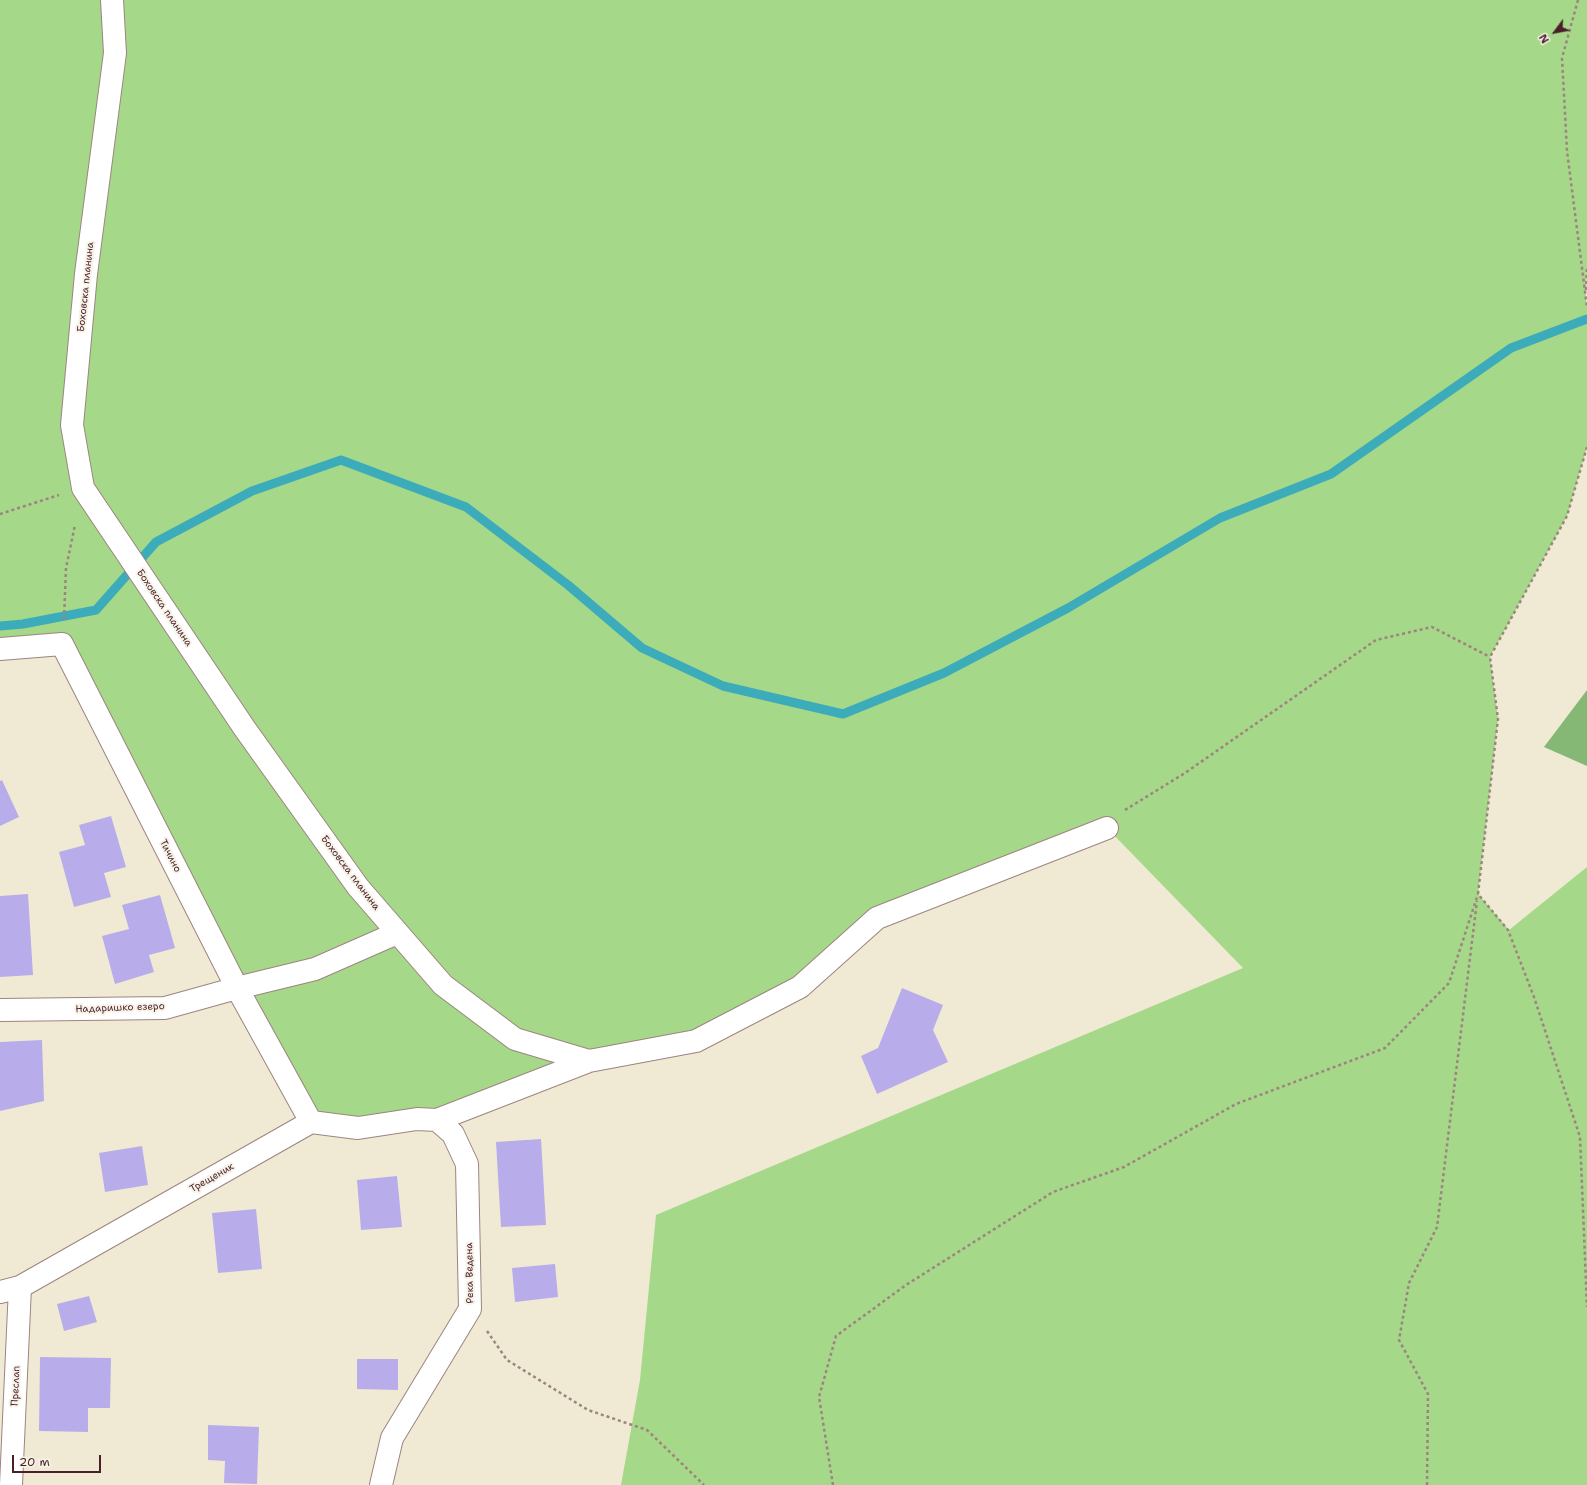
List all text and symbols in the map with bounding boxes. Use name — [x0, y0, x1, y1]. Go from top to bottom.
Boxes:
north arrow — [1535, 12, 1575, 52]
text: N — [1536, 31, 1553, 46]
street label: Боховска планина — [75, 241, 97, 333]
street label: Боховска планина — [134, 567, 194, 649]
street label: Боховска планина — [318, 833, 382, 913]
street label: Тичино — [157, 838, 183, 874]
street label: Надаришко езеро — [75, 1000, 165, 1016]
street label: Трещеник — [188, 1161, 236, 1195]
street label: Река Ведена — [463, 1242, 477, 1304]
street label: Преслап — [9, 1366, 23, 1406]
scale bar — [14, 1447, 103, 1473]
text: 20 m — [19, 1454, 50, 1470]

